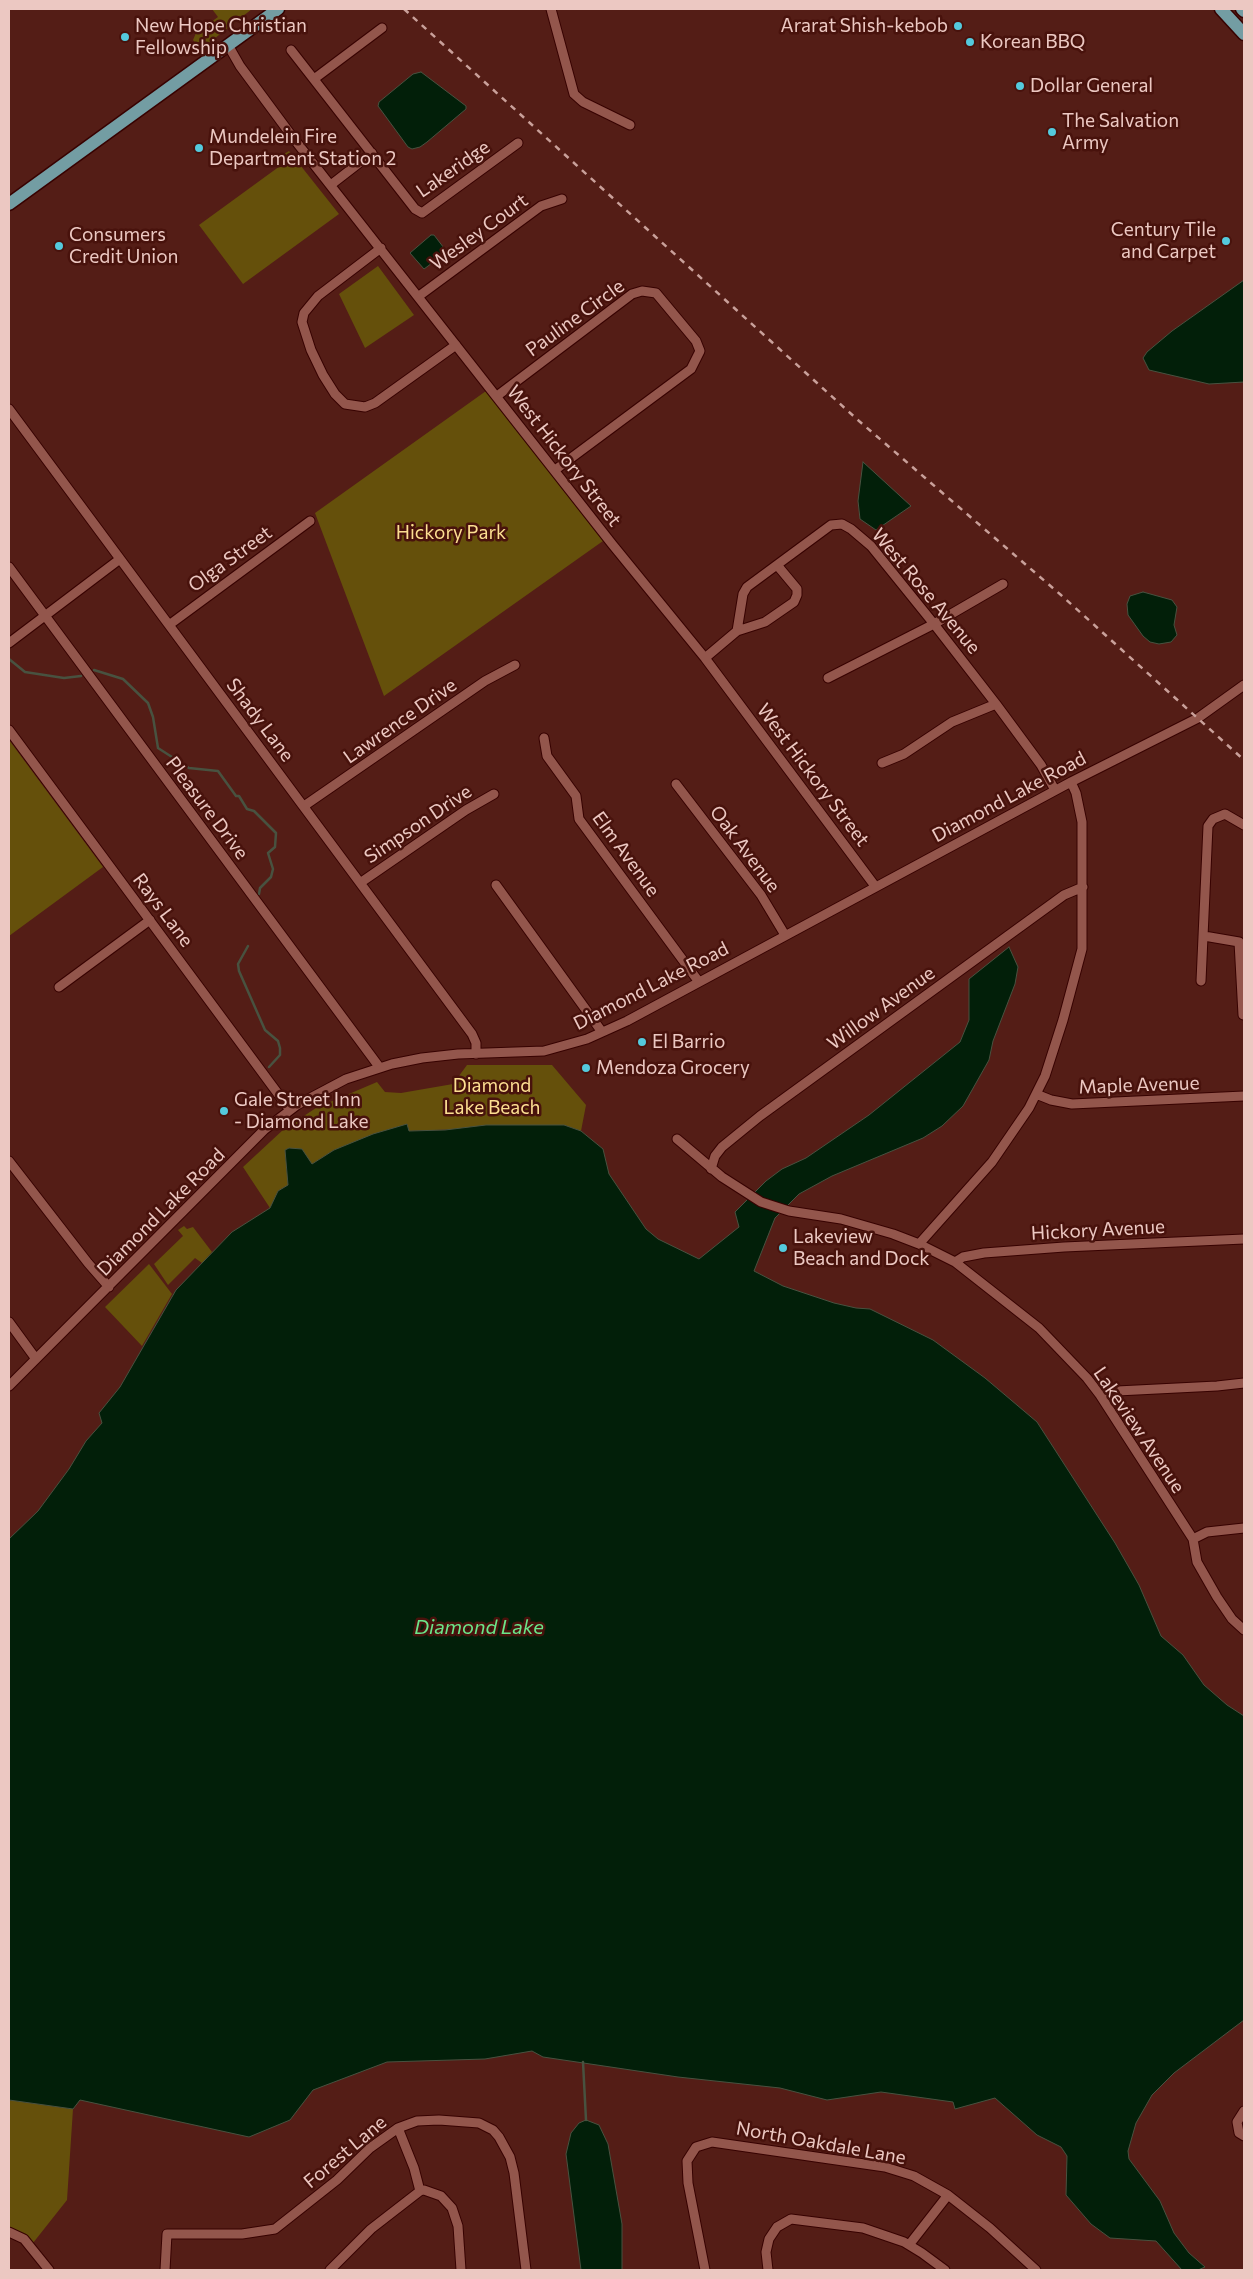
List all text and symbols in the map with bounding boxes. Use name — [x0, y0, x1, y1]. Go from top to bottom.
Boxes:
place label: New Hope Christian Fellowship — [135, 15, 307, 59]
place label: Ararat Shish-kebob — [781, 15, 948, 37]
marker: Ararat Shish-kebob — [952, 20, 964, 32]
marker: New Hope Christian Fellowship — [119, 31, 131, 43]
place label: Korean BBQ — [980, 31, 1085, 53]
marker: Korean BBQ — [964, 36, 976, 48]
place label: Dollar General — [1030, 75, 1153, 97]
marker: Dollar General — [1014, 80, 1026, 92]
place label: The Salvation Army — [1062, 110, 1179, 154]
place label: Mundelein Fire Department Station 2 — [209, 126, 396, 170]
marker: The Salvation Army — [1046, 126, 1058, 138]
street label: Lakeridge — [412, 135, 494, 203]
marker: Mundelein Fire Department Station 2 — [193, 142, 205, 154]
street label: Wesley Court — [426, 189, 532, 275]
place label: Century Tile and Carpet — [1111, 219, 1216, 263]
place label: Consumers Credit Union — [69, 224, 178, 268]
marker: Century Tile and Carpet — [1220, 235, 1232, 247]
marker: Consumers Credit Union — [53, 240, 65, 252]
street label: Pauline Circle — [521, 275, 629, 361]
street label: West Hickory Street — [502, 381, 626, 531]
street label: Olga Street — [184, 521, 276, 597]
park label: Hickory Park — [396, 522, 506, 544]
street label: West Rose Avenue — [867, 524, 985, 658]
street label: Shady Lane — [221, 674, 299, 766]
street label: Lawrence Drive — [339, 674, 461, 768]
street label: West Hickory Street — [752, 699, 874, 851]
street label: Diamond Lake Road — [928, 747, 1090, 847]
street label: Pleasure Drive — [161, 752, 253, 864]
street label: Simpson Drive — [360, 780, 476, 868]
street label: Oak Avenue — [705, 801, 785, 897]
street label: Elm Avenue — [587, 807, 665, 901]
street label: Rays Lane — [128, 869, 198, 951]
street label: Diamond Lake Road — [570, 937, 732, 1035]
street label: Willow Avenue — [823, 961, 939, 1055]
place label: El Barrio — [652, 1031, 725, 1053]
marker: El Barrio — [636, 1036, 648, 1048]
place label: Mendoza Grocery — [596, 1057, 750, 1079]
marker: Mendoza Grocery — [580, 1062, 592, 1074]
street label: Maple Avenue — [1078, 1071, 1200, 1099]
park label: Diamond Lake Beach — [444, 1075, 540, 1119]
place label: Gale Street Inn - Diamond Lake — [234, 1089, 369, 1133]
marker: Gale Street Inn - Diamond Lake — [218, 1105, 230, 1117]
street label: Diamond Lake Road — [92, 1143, 230, 1281]
street label: Hickory Avenue — [1030, 1215, 1166, 1245]
place label: Lakeview Beach and Dock — [793, 1226, 930, 1270]
marker: Lakeview Beach and Dock — [777, 1242, 789, 1254]
street label: Lakeview Avenue — [1088, 1363, 1190, 1497]
water label: Diamond Lake — [414, 1615, 544, 1639]
street label: Forest Lane — [299, 2111, 391, 2193]
street label: North Oakdale Lane — [734, 2117, 908, 2169]

